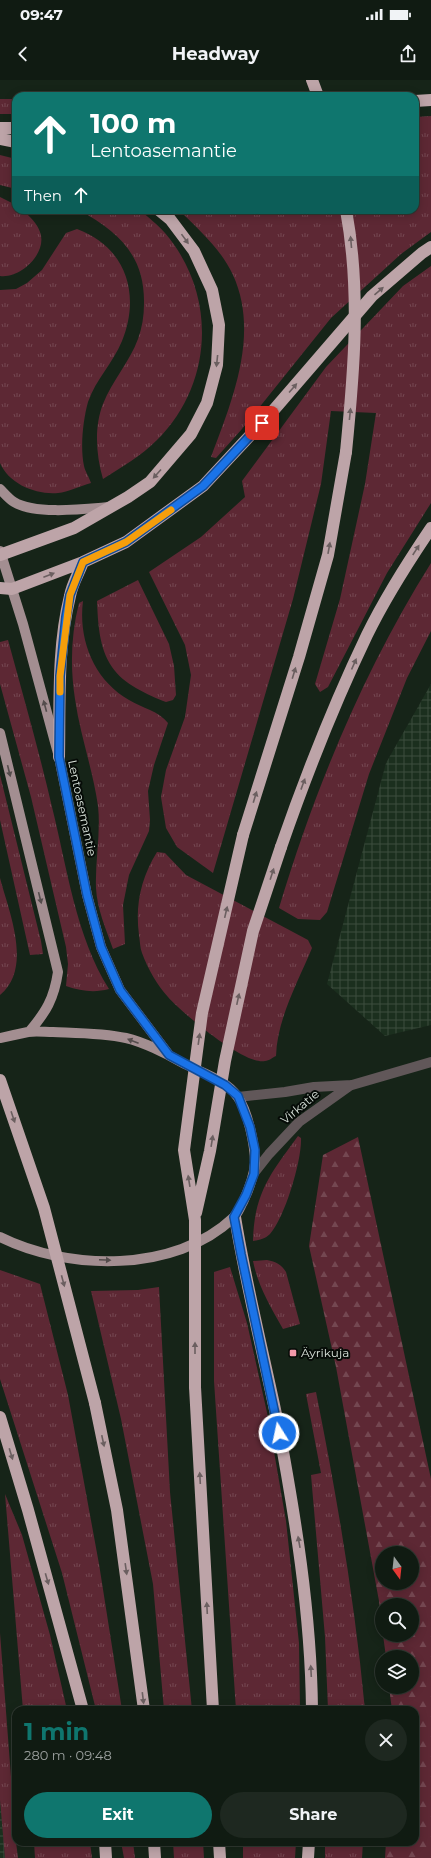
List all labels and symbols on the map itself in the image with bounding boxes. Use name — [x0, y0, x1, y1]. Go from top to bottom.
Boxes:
one-way arrow — [181, 234, 189, 244]
one-way arrow — [348, 236, 355, 248]
one-way arrow — [373, 286, 384, 295]
one-way arrow — [214, 355, 220, 367]
one-way arrow — [288, 383, 297, 394]
pin — [245, 406, 279, 440]
one-way arrow — [347, 408, 353, 420]
one-way arrow — [152, 469, 162, 479]
one-way arrow — [326, 542, 332, 554]
one-way arrow — [413, 544, 420, 556]
one-way arrow — [43, 572, 55, 578]
one-way arrow — [351, 659, 357, 670]
one-way arrow — [291, 667, 297, 679]
one-way arrow — [42, 700, 48, 712]
street label: Lentoasemantie — [65, 758, 100, 857]
one-way arrow — [7, 765, 13, 777]
one-way arrow — [301, 777, 307, 789]
one-way arrow — [252, 791, 258, 803]
one-way arrow — [269, 868, 275, 880]
one-way arrow — [37, 892, 43, 904]
one-way arrow — [223, 906, 229, 918]
one-way arrow — [236, 993, 242, 1005]
one-way arrow — [196, 1033, 202, 1045]
one-way arrow — [127, 1037, 139, 1043]
street label: Virkatie — [277, 1086, 322, 1127]
one-way arrow — [10, 1111, 16, 1123]
one-way arrow — [209, 1135, 215, 1147]
one-way arrow — [186, 1175, 192, 1187]
one-way arrow — [99, 1257, 112, 1263]
one-way arrow — [60, 1275, 66, 1287]
one-way arrow — [192, 1341, 198, 1354]
place label: Äyrikuja — [301, 1345, 349, 1360]
marker: Äyrikuja — [288, 1348, 298, 1358]
position arrow — [258, 1412, 300, 1454]
one-way arrow — [100, 1435, 106, 1447]
one-way arrow — [8, 1448, 14, 1460]
one-way arrow — [196, 1472, 203, 1484]
one-way arrow — [295, 1536, 301, 1548]
north arrow — [375, 1546, 419, 1590]
one-way arrow — [123, 1563, 129, 1575]
one-way arrow — [44, 1573, 50, 1585]
one-way arrow — [203, 1602, 210, 1614]
one-way arrow — [308, 1665, 315, 1677]
one-way arrow — [140, 1692, 146, 1704]

